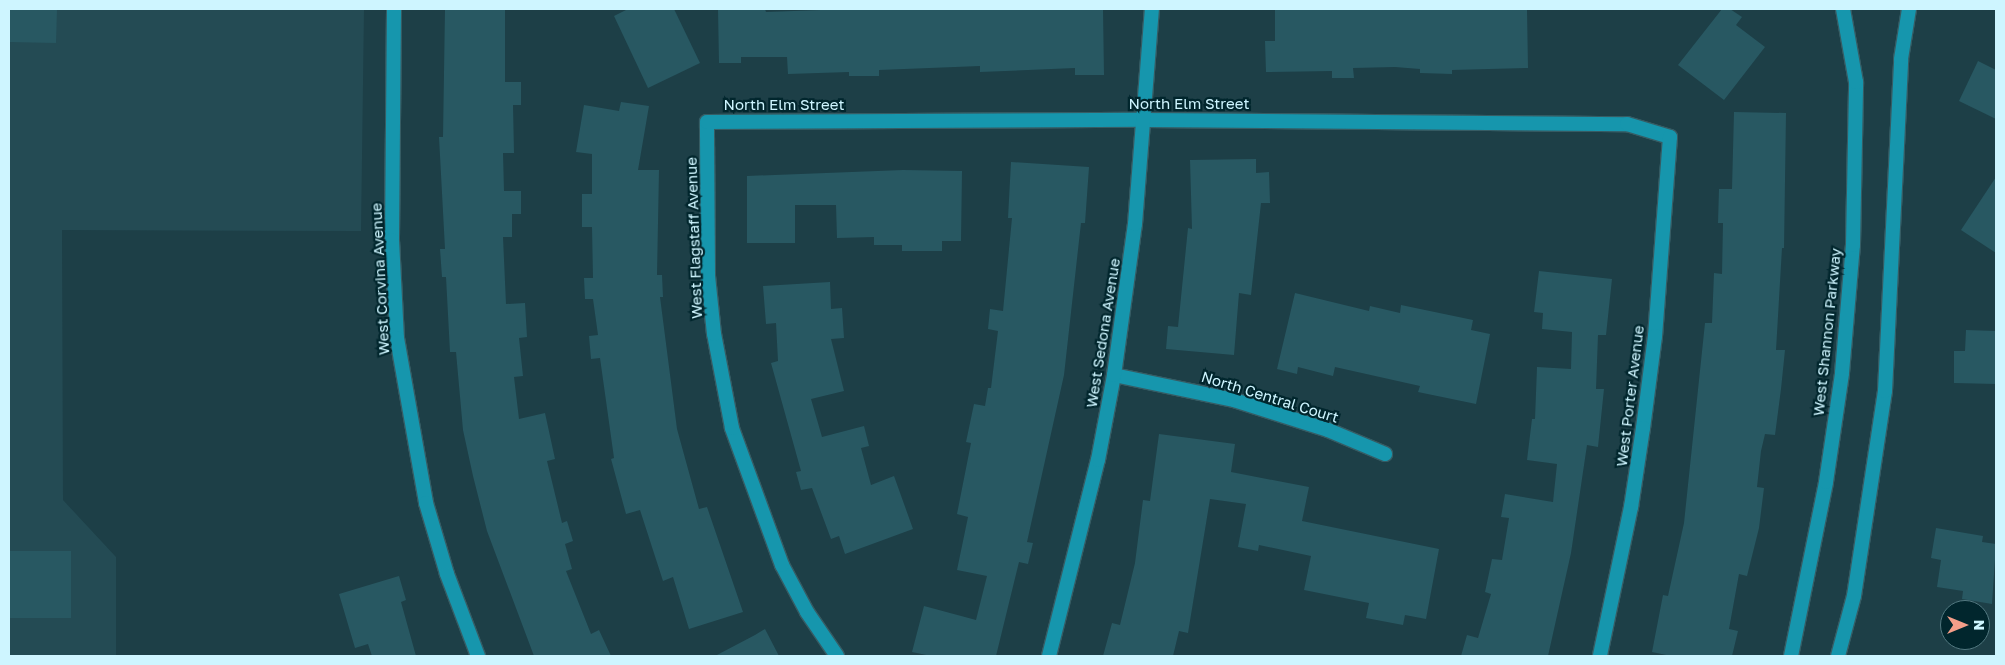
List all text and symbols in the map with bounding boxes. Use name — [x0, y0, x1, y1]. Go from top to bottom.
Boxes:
street label: North Elm Street — [1129, 95, 1249, 113]
street label: North Elm Street — [724, 96, 844, 114]
street label: West Flagstaff Avenue — [682, 157, 706, 319]
street label: West Corvina Avenue — [367, 202, 393, 356]
street label: West Shannon Parkway — [1809, 247, 1845, 417]
street label: West Sedona Avenue — [1082, 257, 1124, 409]
street label: West Porter Avenue — [1612, 324, 1648, 468]
street label: North Central Court — [1199, 368, 1341, 426]
north arrow — [1940, 600, 1990, 650]
text: N — [1971, 620, 1988, 630]

